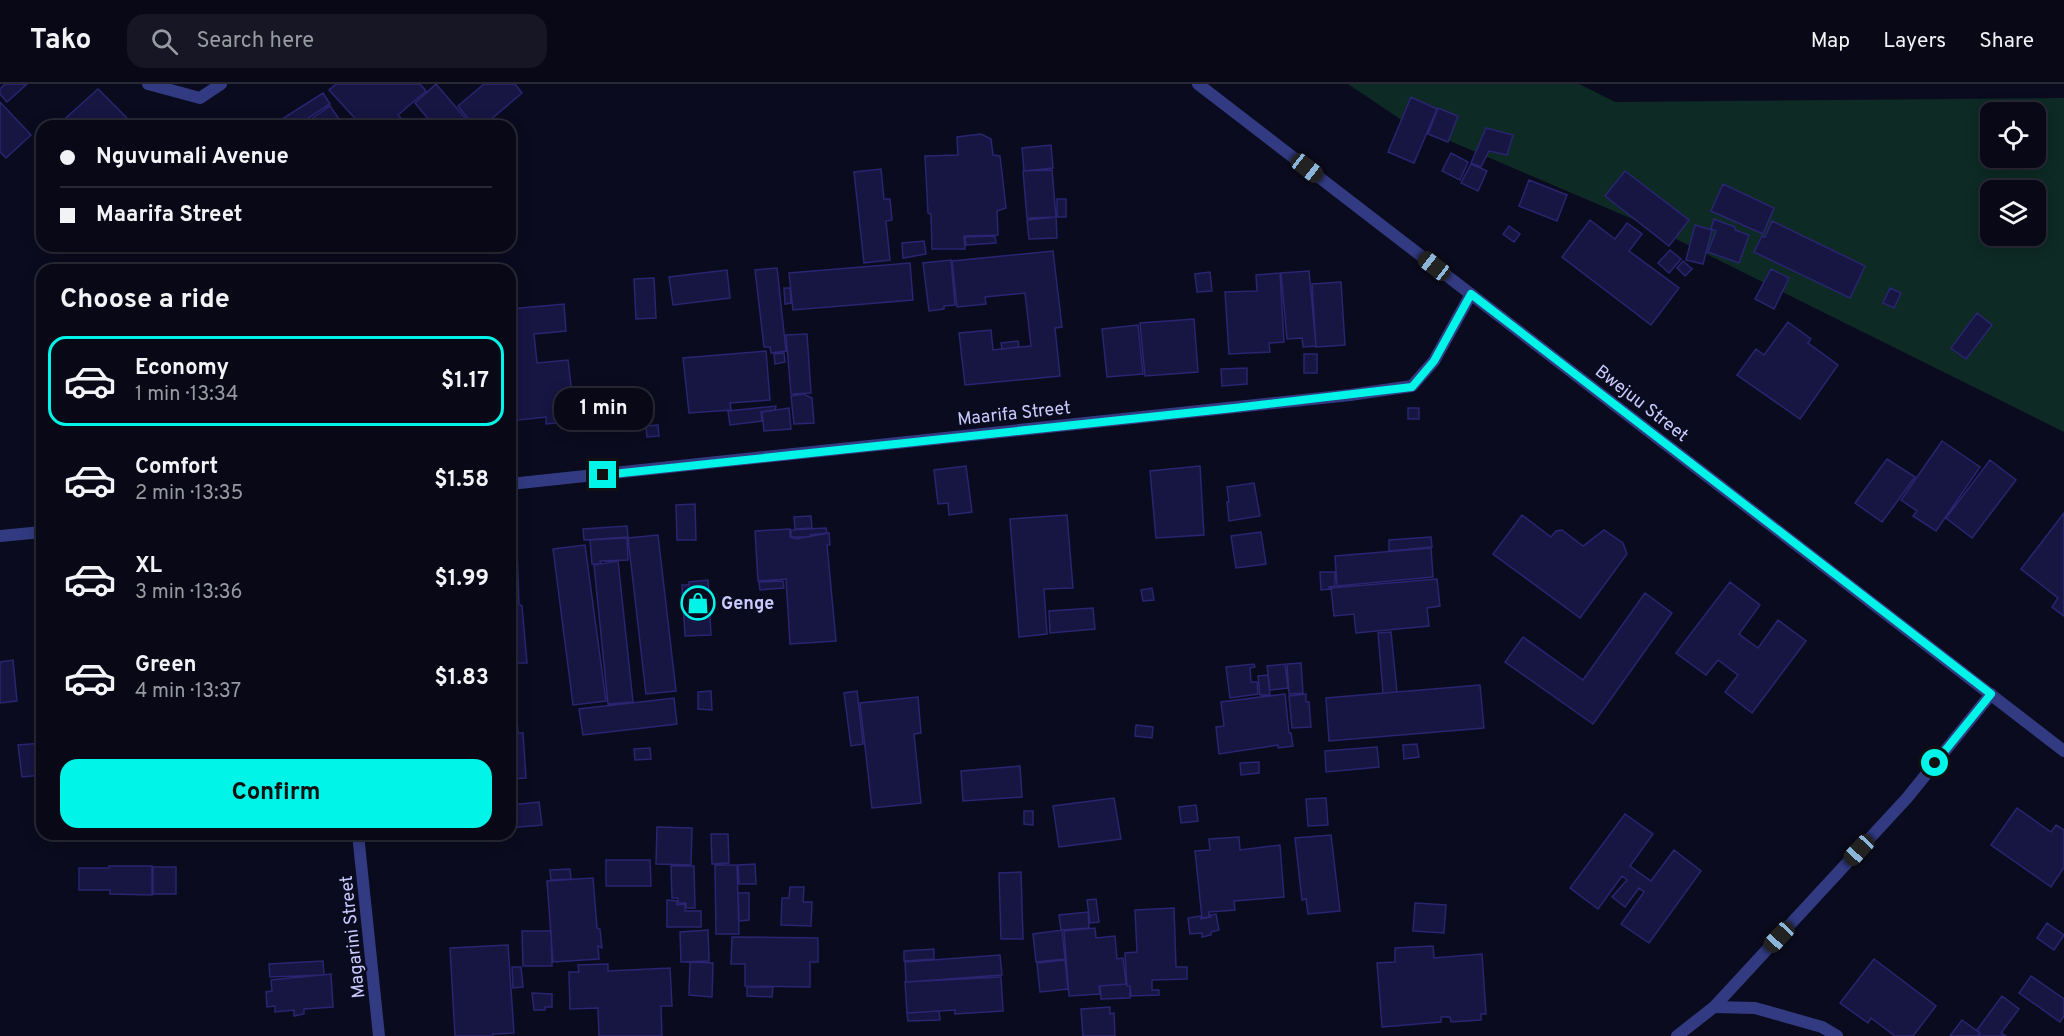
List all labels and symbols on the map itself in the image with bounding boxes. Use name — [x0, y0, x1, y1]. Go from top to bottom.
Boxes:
car — [1287, 150, 1327, 186]
car — [1414, 248, 1454, 284]
street label: Bwejuu Street — [1590, 361, 1692, 448]
callout: 1 min — [554, 388, 652, 430]
street label: Maarifa Street — [956, 397, 1072, 432]
route end — [589, 461, 616, 488]
shop icon: Genge — [680, 585, 716, 621]
place label: Genge — [721, 593, 774, 616]
route start — [1921, 749, 1948, 776]
car — [1840, 831, 1878, 869]
street label: Magarini Street — [336, 874, 371, 1000]
car — [1760, 918, 1798, 956]

